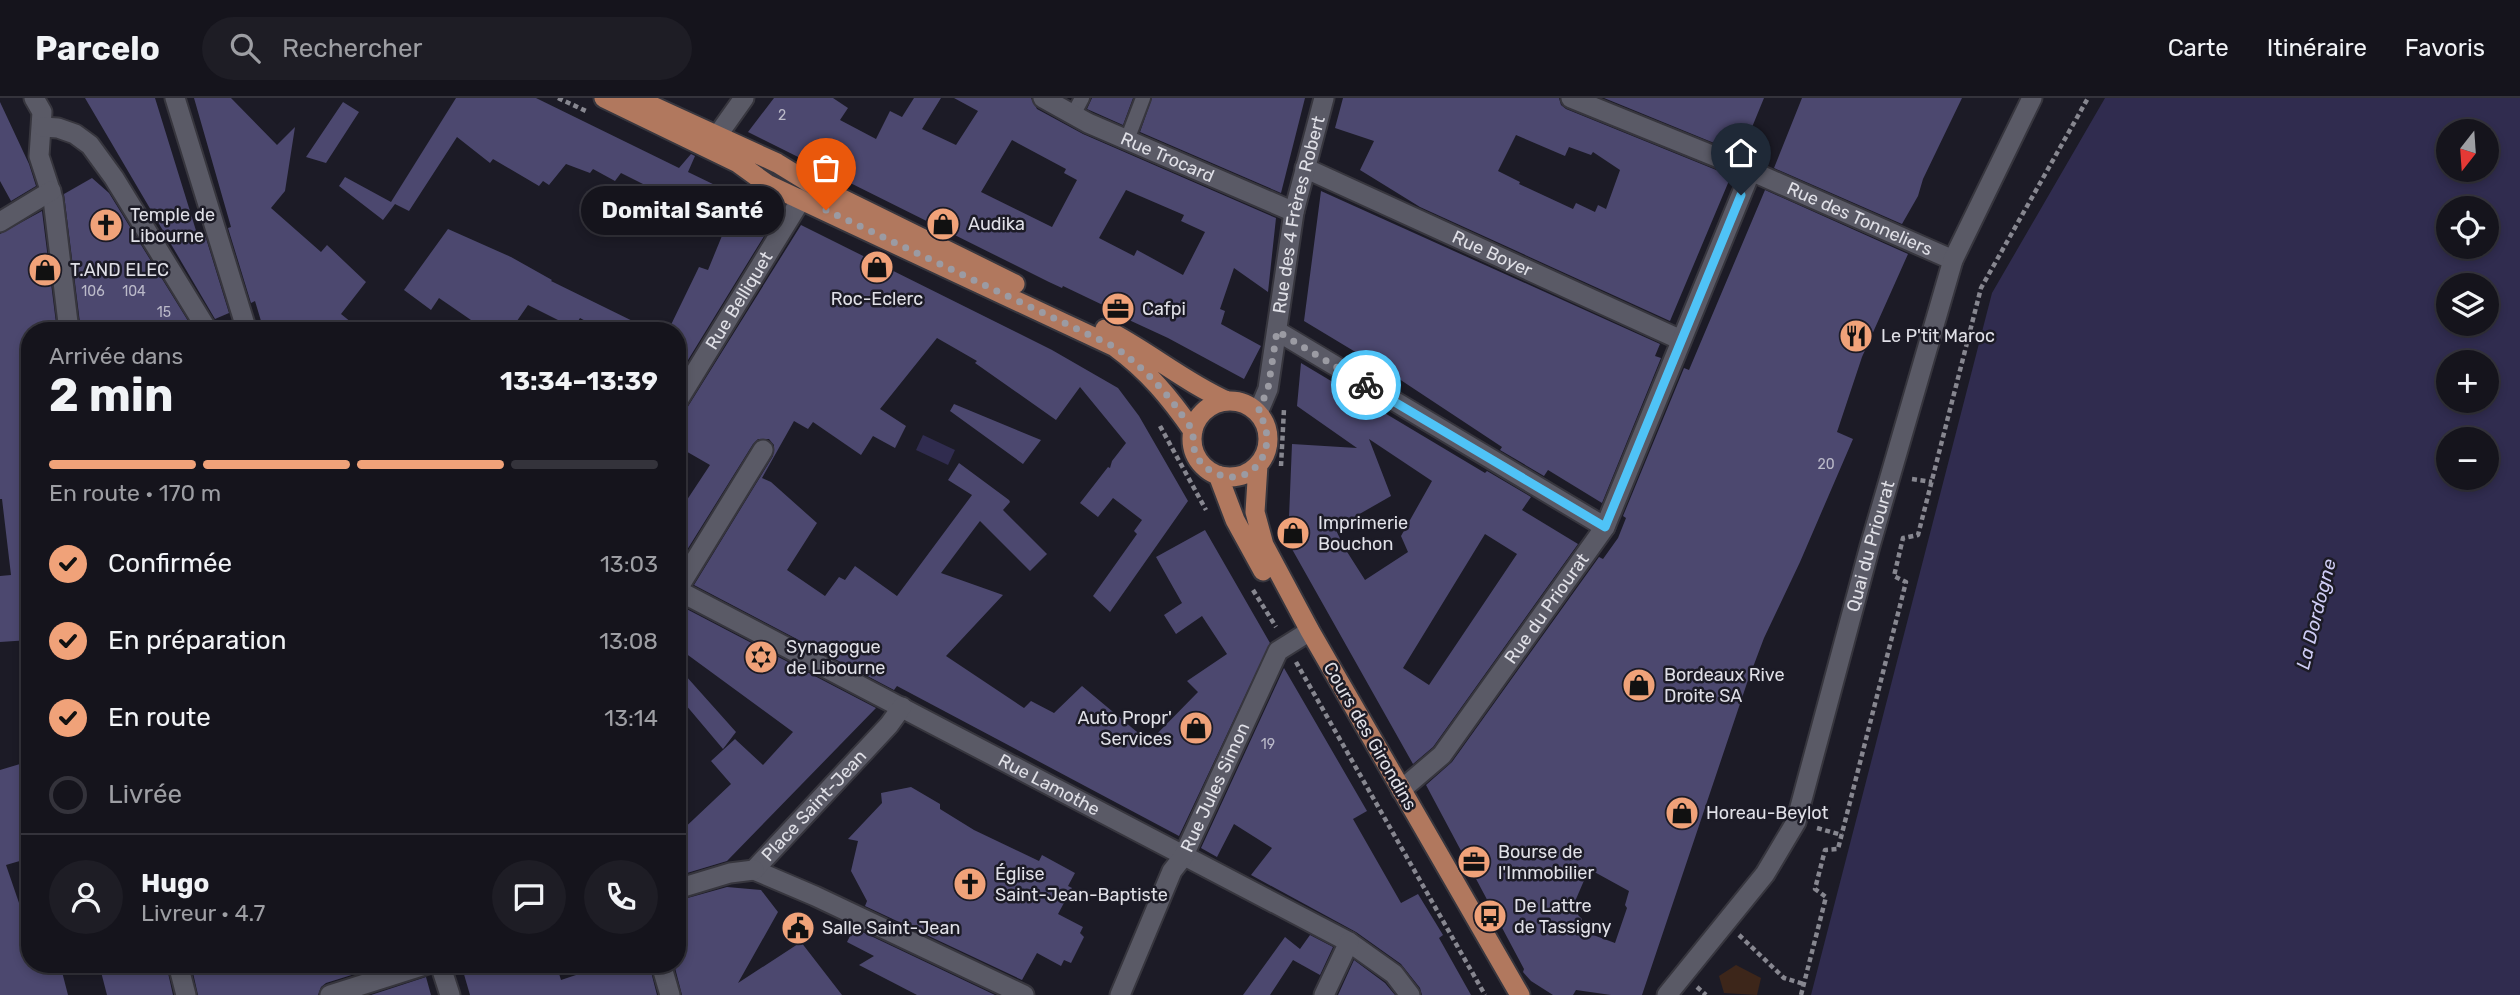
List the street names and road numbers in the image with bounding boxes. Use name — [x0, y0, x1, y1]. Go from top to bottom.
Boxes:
street label: Rue des 4 Frères Robert — [1268, 114, 1330, 315]
street label: Rue Trocard — [1117, 127, 1218, 187]
street label: Rue des Tonneliers — [1783, 177, 1936, 261]
street label: Rue Boyer — [1449, 226, 1536, 282]
street label: Rue Belliquet — [701, 247, 778, 354]
street label: Quai du Priourat — [1842, 478, 1899, 614]
street label: Rue du Priourat — [1500, 549, 1594, 668]
street label: Cours des Girondins — [1319, 658, 1421, 814]
street label: Rue Jules Simon — [1176, 719, 1254, 856]
street label: Place Saint-Jean — [757, 745, 871, 866]
street label: Rue Lamothe — [995, 749, 1104, 821]

